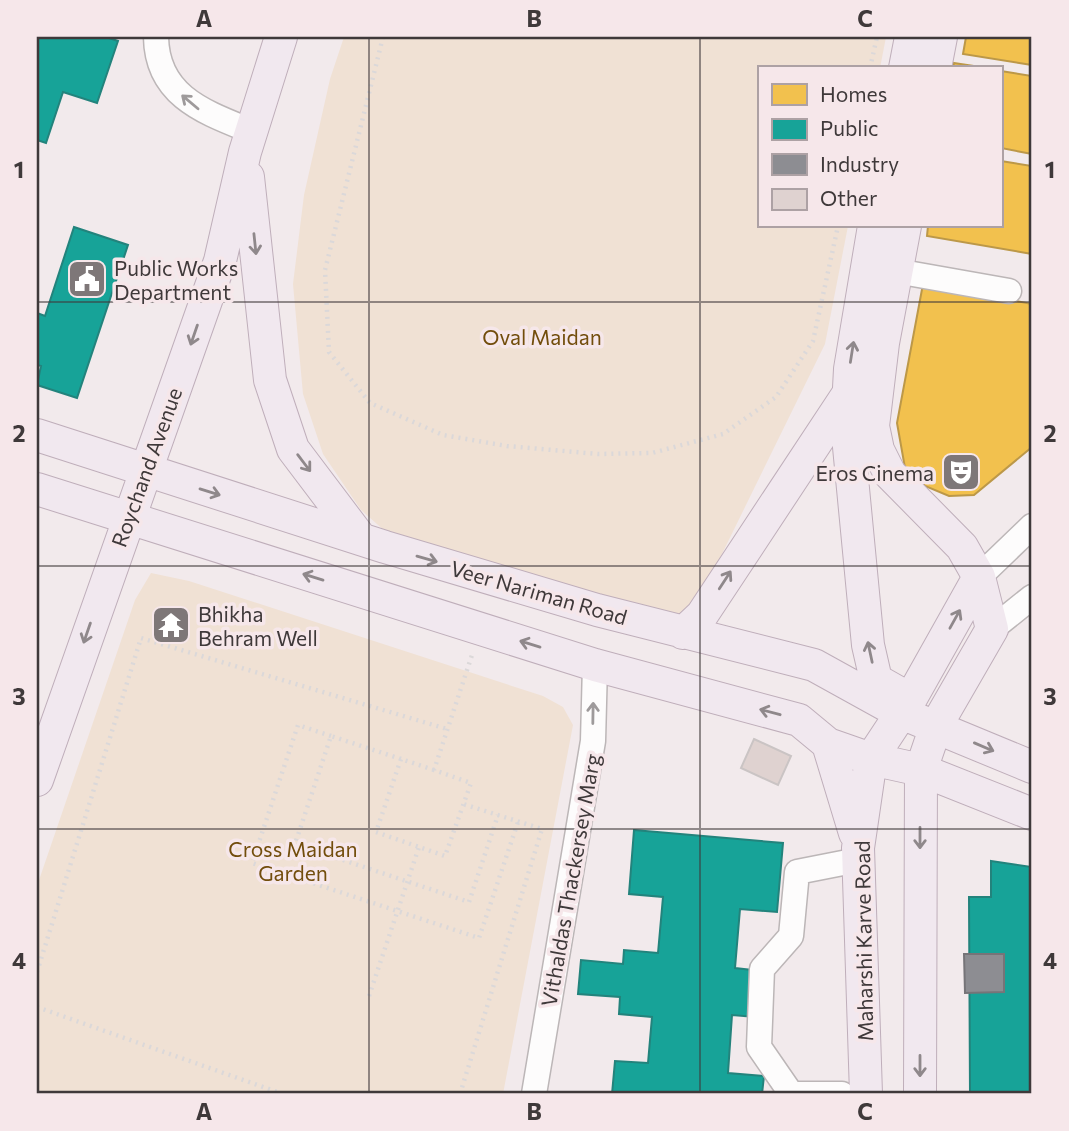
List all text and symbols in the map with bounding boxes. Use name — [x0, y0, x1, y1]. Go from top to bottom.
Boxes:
text: A — [196, 4, 213, 32]
text: B — [526, 4, 542, 32]
text: C — [857, 4, 873, 32]
legend — [758, 66, 1002, 228]
text: Homes — [820, 81, 887, 106]
one-way arrow — [181, 95, 199, 111]
text: Public — [820, 115, 878, 140]
text: Industry — [820, 151, 899, 176]
text: 1 — [14, 155, 24, 183]
text: 1 — [1045, 155, 1055, 183]
text: Other — [820, 185, 877, 210]
one-way arrow — [248, 232, 261, 255]
place label: Public Works Department — [114, 255, 238, 304]
public building icon: Public Works Department — [66, 258, 108, 300]
one-way arrow — [186, 324, 199, 346]
park label: Oval Maidan — [482, 324, 602, 349]
one-way arrow — [846, 341, 859, 364]
street label: Roychand Avenue — [106, 384, 186, 550]
text: 2 — [12, 419, 26, 447]
text: 2 — [1043, 419, 1057, 447]
theatre icon: Eros Cinema — [940, 451, 982, 493]
one-way arrow — [297, 453, 311, 472]
place label: Eros Cinema — [815, 460, 934, 485]
one-way arrow — [199, 486, 221, 499]
one-way arrow — [415, 553, 437, 566]
street label: Veer Nariman Road — [448, 555, 630, 629]
one-way arrow — [302, 570, 324, 583]
one-way arrow — [718, 571, 733, 590]
place label: Bhikha Behram Well — [198, 601, 318, 650]
temple icon: Bhikha Behram Well — [150, 604, 192, 646]
one-way arrow — [949, 609, 962, 630]
one-way arrow — [80, 621, 92, 643]
one-way arrow — [519, 637, 541, 650]
one-way arrow — [862, 641, 876, 664]
text: 3 — [12, 682, 26, 710]
text: 3 — [1043, 682, 1057, 710]
one-way arrow — [586, 701, 599, 724]
one-way arrow — [759, 704, 781, 717]
one-way arrow — [973, 741, 994, 754]
street label: Vithaldas Thackersey Marg — [535, 752, 605, 1008]
one-way arrow — [913, 826, 927, 849]
park label: Cross Maidan Garden — [228, 836, 358, 885]
street label: Maharshi Karve Road — [849, 840, 877, 1042]
text: 4 — [12, 946, 26, 974]
text: 4 — [1043, 946, 1057, 974]
one-way arrow — [913, 1054, 927, 1077]
text: A — [196, 1097, 213, 1125]
text: B — [526, 1097, 542, 1125]
text: C — [857, 1097, 873, 1125]

